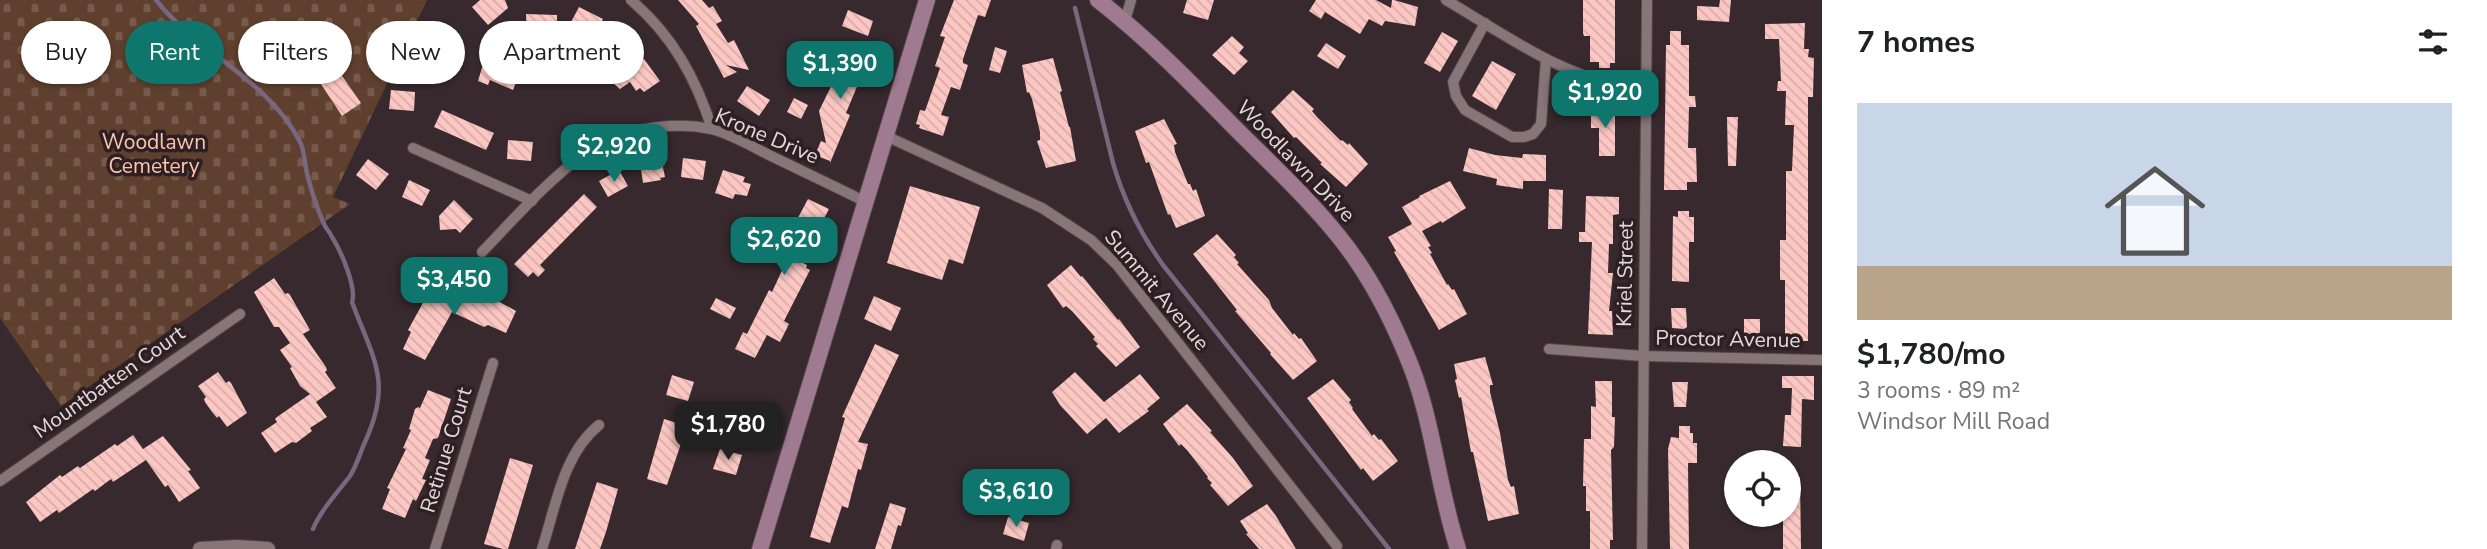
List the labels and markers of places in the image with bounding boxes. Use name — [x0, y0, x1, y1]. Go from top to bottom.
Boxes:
pin: $1,390 — [783, 42, 897, 101]
pin: $1,920 — [1548, 71, 1662, 130]
pin: $2,920 — [557, 124, 671, 184]
pin: $2,620 — [727, 218, 841, 277]
pin: $3,450 — [397, 258, 511, 317]
pin: $1,780 — [671, 402, 785, 462]
pin: $3,610 — [959, 470, 1073, 529]

